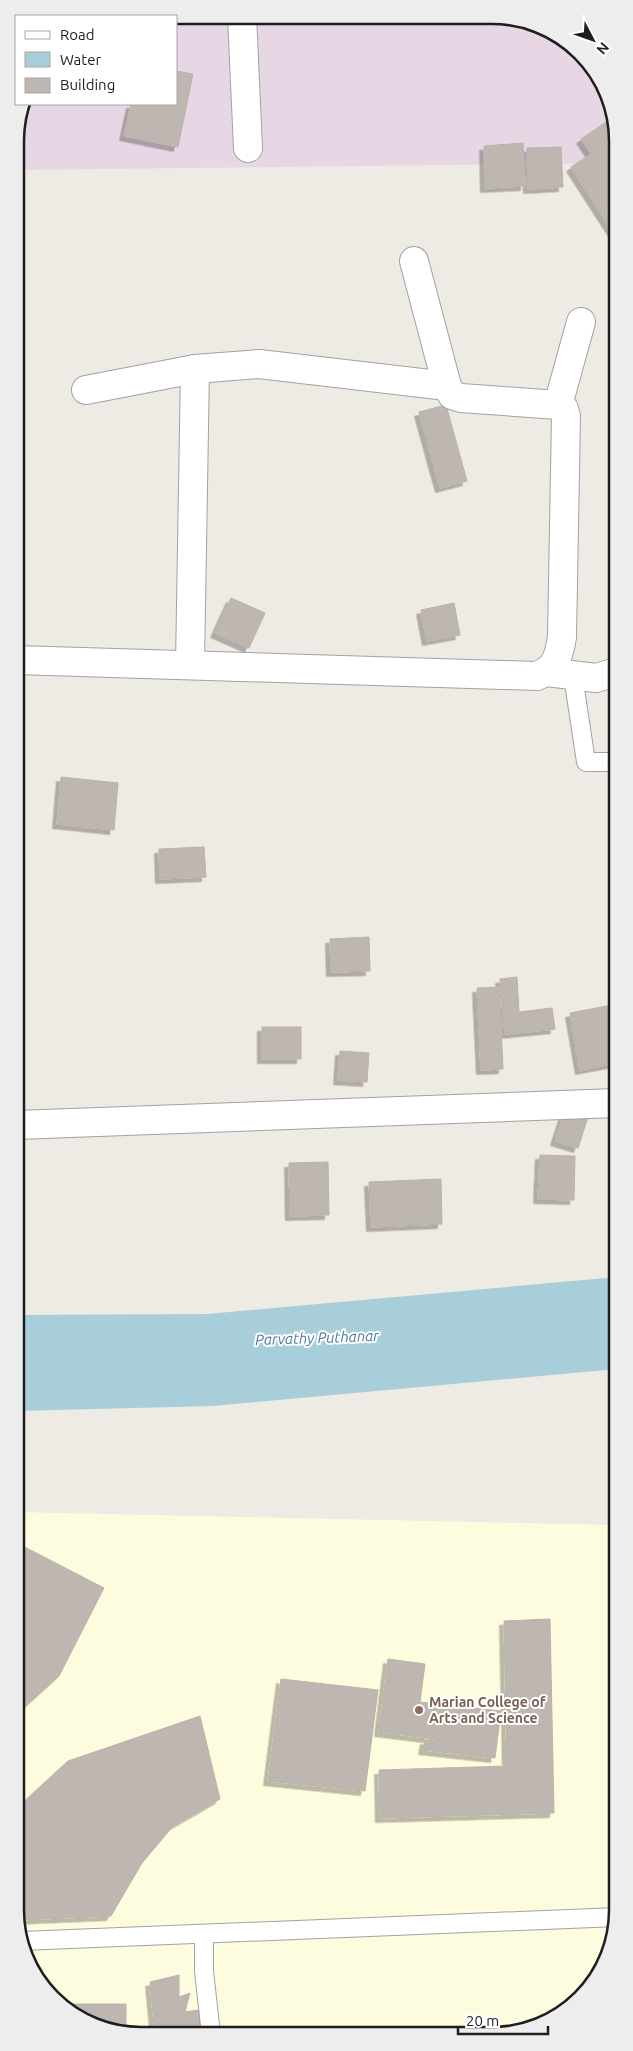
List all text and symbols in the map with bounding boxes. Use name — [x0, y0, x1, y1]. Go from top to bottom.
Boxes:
legend — [15, 15, 178, 105]
north arrow — [568, 15, 618, 65]
text: Road — [60, 26, 95, 43]
text: N — [593, 39, 612, 58]
text: Water — [60, 51, 101, 68]
text: Building — [60, 76, 115, 93]
water label: Parvathy Puthanar — [255, 1327, 380, 1348]
place label: Marian College of Arts and Science — [429, 1694, 546, 1726]
marker: Marian College of Arts and Science — [413, 1704, 425, 1716]
scale bar — [458, 2004, 548, 2036]
text: 20 m — [466, 2012, 499, 2029]

